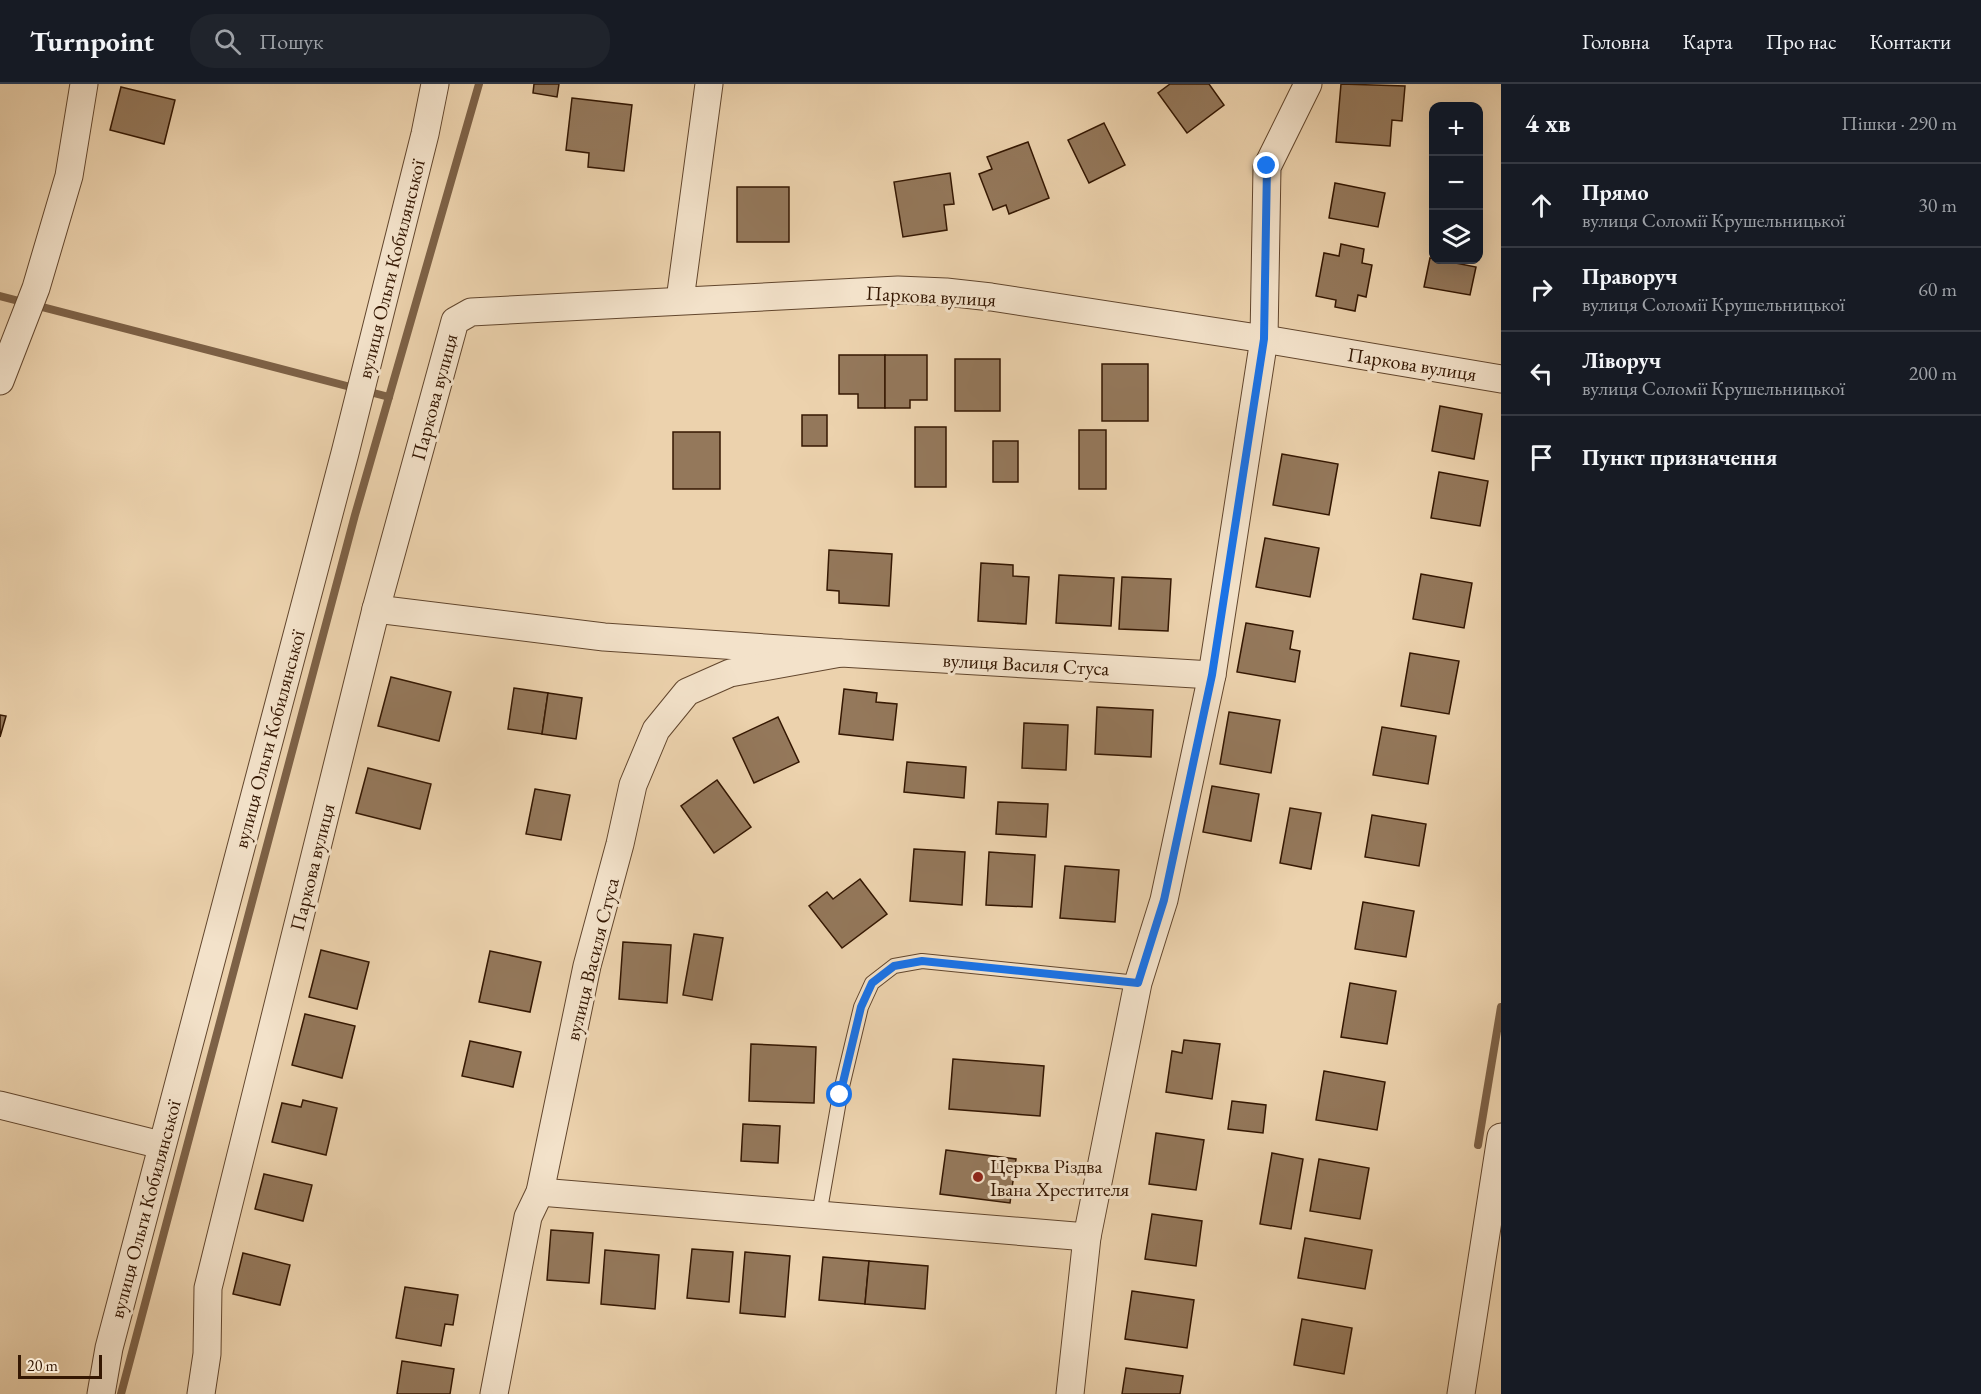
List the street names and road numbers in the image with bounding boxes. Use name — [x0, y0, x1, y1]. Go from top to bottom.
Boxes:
street label: вулиця Ольги Кобилянської — [351, 156, 431, 381]
street label: Паркова вулиця — [865, 280, 997, 312]
street label: Паркова вулиця — [405, 331, 463, 463]
street label: Паркова вулиця — [1346, 341, 1478, 387]
street label: вулиця Ольги Кобилянської — [227, 626, 311, 851]
street label: вулиця Василя Стуса — [942, 647, 1110, 681]
street label: Паркова вулиця — [284, 801, 340, 933]
street label: вулиця Василя Стуса — [559, 875, 625, 1043]
street label: вулиця Ольги Кобилянської — [103, 1096, 187, 1321]

